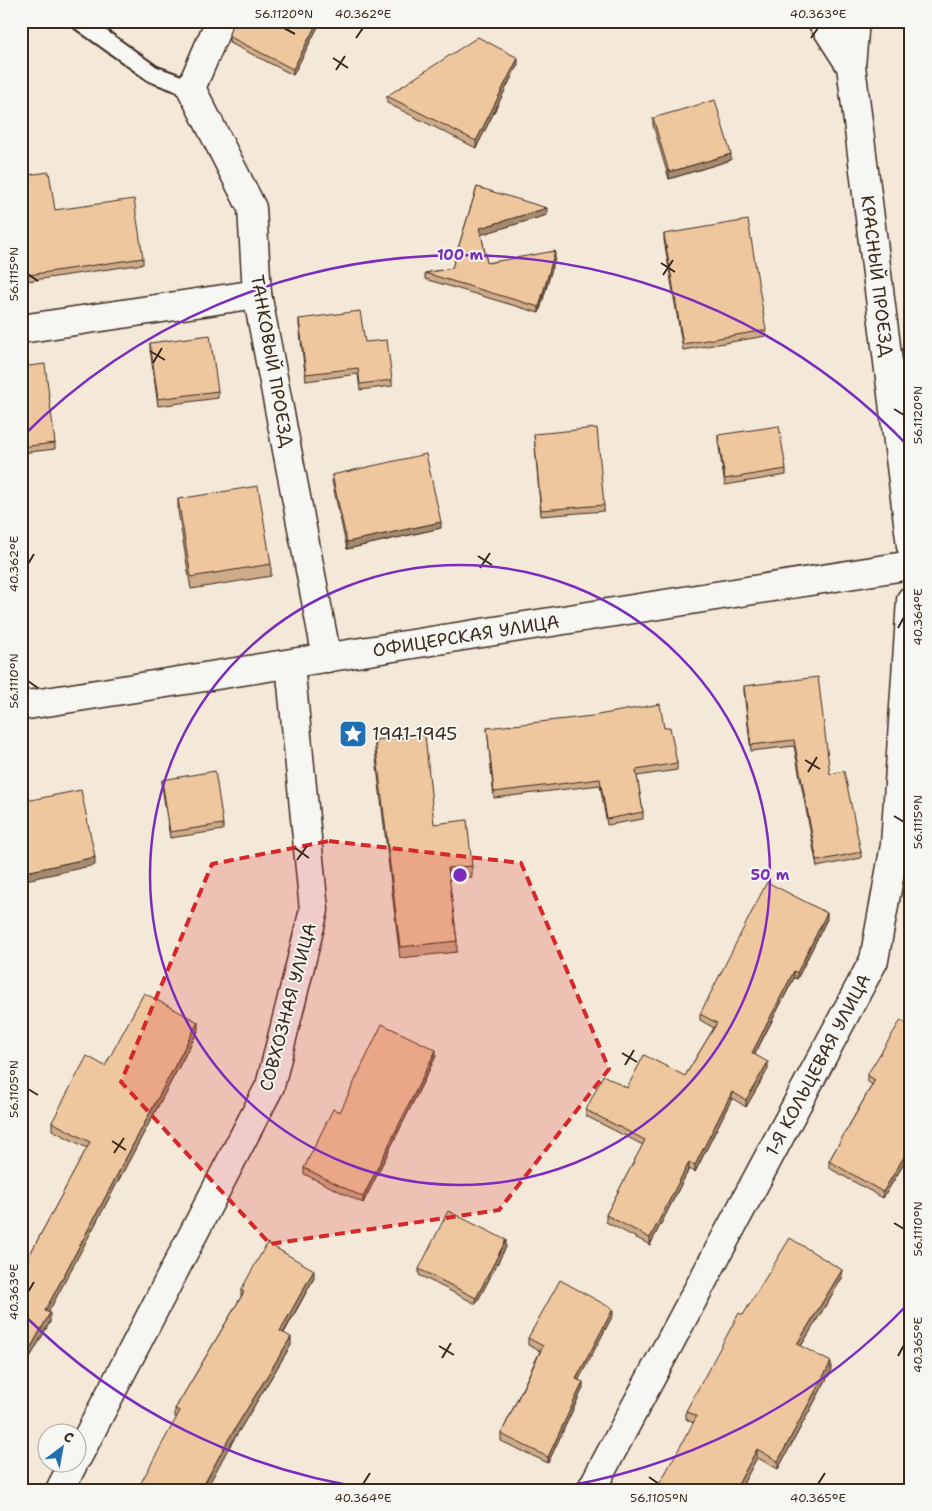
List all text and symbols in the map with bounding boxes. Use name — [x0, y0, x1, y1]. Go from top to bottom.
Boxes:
text: 56.1120°N — [255, 6, 313, 22]
text: 40.362°E — [335, 6, 391, 22]
text: 40.363°E — [790, 6, 846, 22]
street label: КРАСНЫЙ ПРОЕЗД — [855, 194, 899, 359]
text: 100 m — [437, 245, 483, 265]
text: 56.1115°N — [6, 247, 22, 301]
street label: ТАНКОВЫЙ ПРОЕЗД — [245, 273, 299, 450]
text: 56.1120°N — [910, 386, 926, 444]
text: 40.362°E — [6, 536, 22, 592]
text: 40.364°E — [910, 588, 926, 646]
street label: ОФИЦЕРСКАЯ УЛИЦА — [371, 609, 561, 663]
text: 56.1110°N — [6, 653, 22, 709]
place icon: 1941-1945 — [338, 719, 368, 749]
place label: 1941-1945 — [372, 722, 457, 746]
text: 56.1115°N — [910, 795, 926, 849]
text: 50 m — [751, 865, 790, 885]
centre of rings — [451, 866, 469, 884]
street label: СОВХОЗНАЯ УЛИЦА — [254, 920, 322, 1094]
street label: 1-Я КОЛЬЦЕВАЯ УЛИЦА — [760, 970, 876, 1160]
text: 56.1105°N — [6, 1060, 22, 1118]
text: 56.1110°N — [910, 1201, 926, 1257]
text: 40.363°E — [6, 1264, 22, 1320]
text: 40.365°E — [910, 1317, 926, 1373]
north arrow — [38, 1424, 88, 1474]
text: С — [60, 1427, 77, 1447]
text: 40.364°E — [334, 1490, 392, 1506]
text: 56.1105°N — [630, 1490, 688, 1506]
text: 40.365°E — [790, 1490, 846, 1506]

